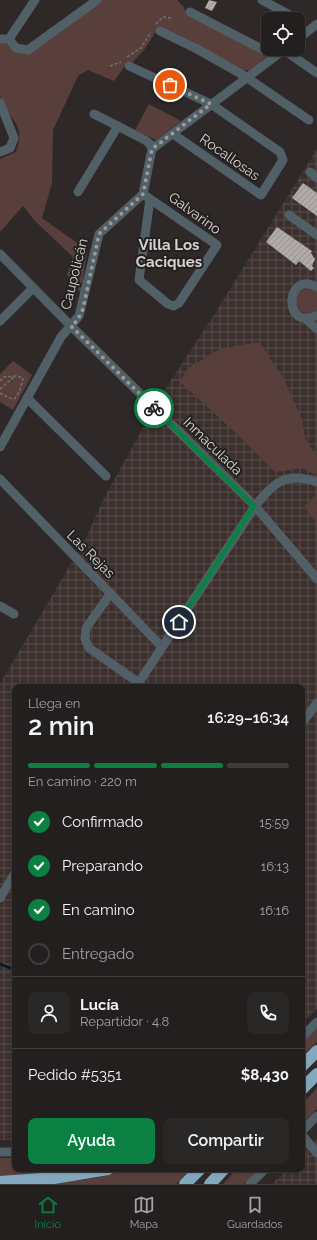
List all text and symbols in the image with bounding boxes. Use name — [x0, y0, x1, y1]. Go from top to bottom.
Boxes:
map controls — [261, 12, 305, 56]
button: locate — [261, 12, 305, 56]
pin — [153, 68, 187, 102]
icon: bag — [159, 74, 181, 96]
street label: Rocallosas — [197, 130, 263, 184]
street label: Galvarino — [166, 189, 224, 237]
district label: Villa Los Caciques — [136, 236, 202, 271]
street label: Caupolicán — [57, 237, 91, 311]
courier — [134, 388, 174, 428]
icon: bike — [143, 397, 165, 419]
street label: Inmaculada — [180, 414, 246, 478]
street label: Las Rejas — [64, 527, 118, 581]
pin — [162, 605, 196, 639]
icon: home — [168, 611, 190, 633]
text: Llega en — [28, 696, 80, 711]
text: 16:29–16:34 — [207, 709, 289, 727]
text: 2 min — [28, 711, 95, 741]
text: En camino · 220 m — [28, 774, 137, 789]
icon: check — [28, 811, 50, 833]
text: Confirmado — [62, 813, 143, 831]
text: 15:59 — [259, 815, 289, 830]
icon: check — [28, 855, 50, 877]
text: Preparando — [62, 857, 143, 875]
text: 16:13 — [261, 859, 289, 874]
icon: check — [28, 899, 50, 921]
text: En camino — [62, 901, 135, 919]
text: 16:16 — [260, 903, 289, 918]
text: Entregado — [62, 945, 134, 963]
button: person — [28, 992, 70, 1034]
button: phone — [247, 992, 289, 1034]
text: Lucía — [80, 996, 119, 1014]
text: Repartidor · 4.8 — [80, 1014, 169, 1029]
text: Pedido #5351 — [28, 1066, 122, 1084]
text: $8,430 — [241, 1066, 289, 1084]
button: Ayuda — [28, 1118, 155, 1164]
button: Compartir — [163, 1118, 289, 1164]
tab: Inicio — [34, 1194, 61, 1231]
tab: Mapa — [130, 1194, 158, 1231]
tab: Guardados — [227, 1194, 283, 1231]

